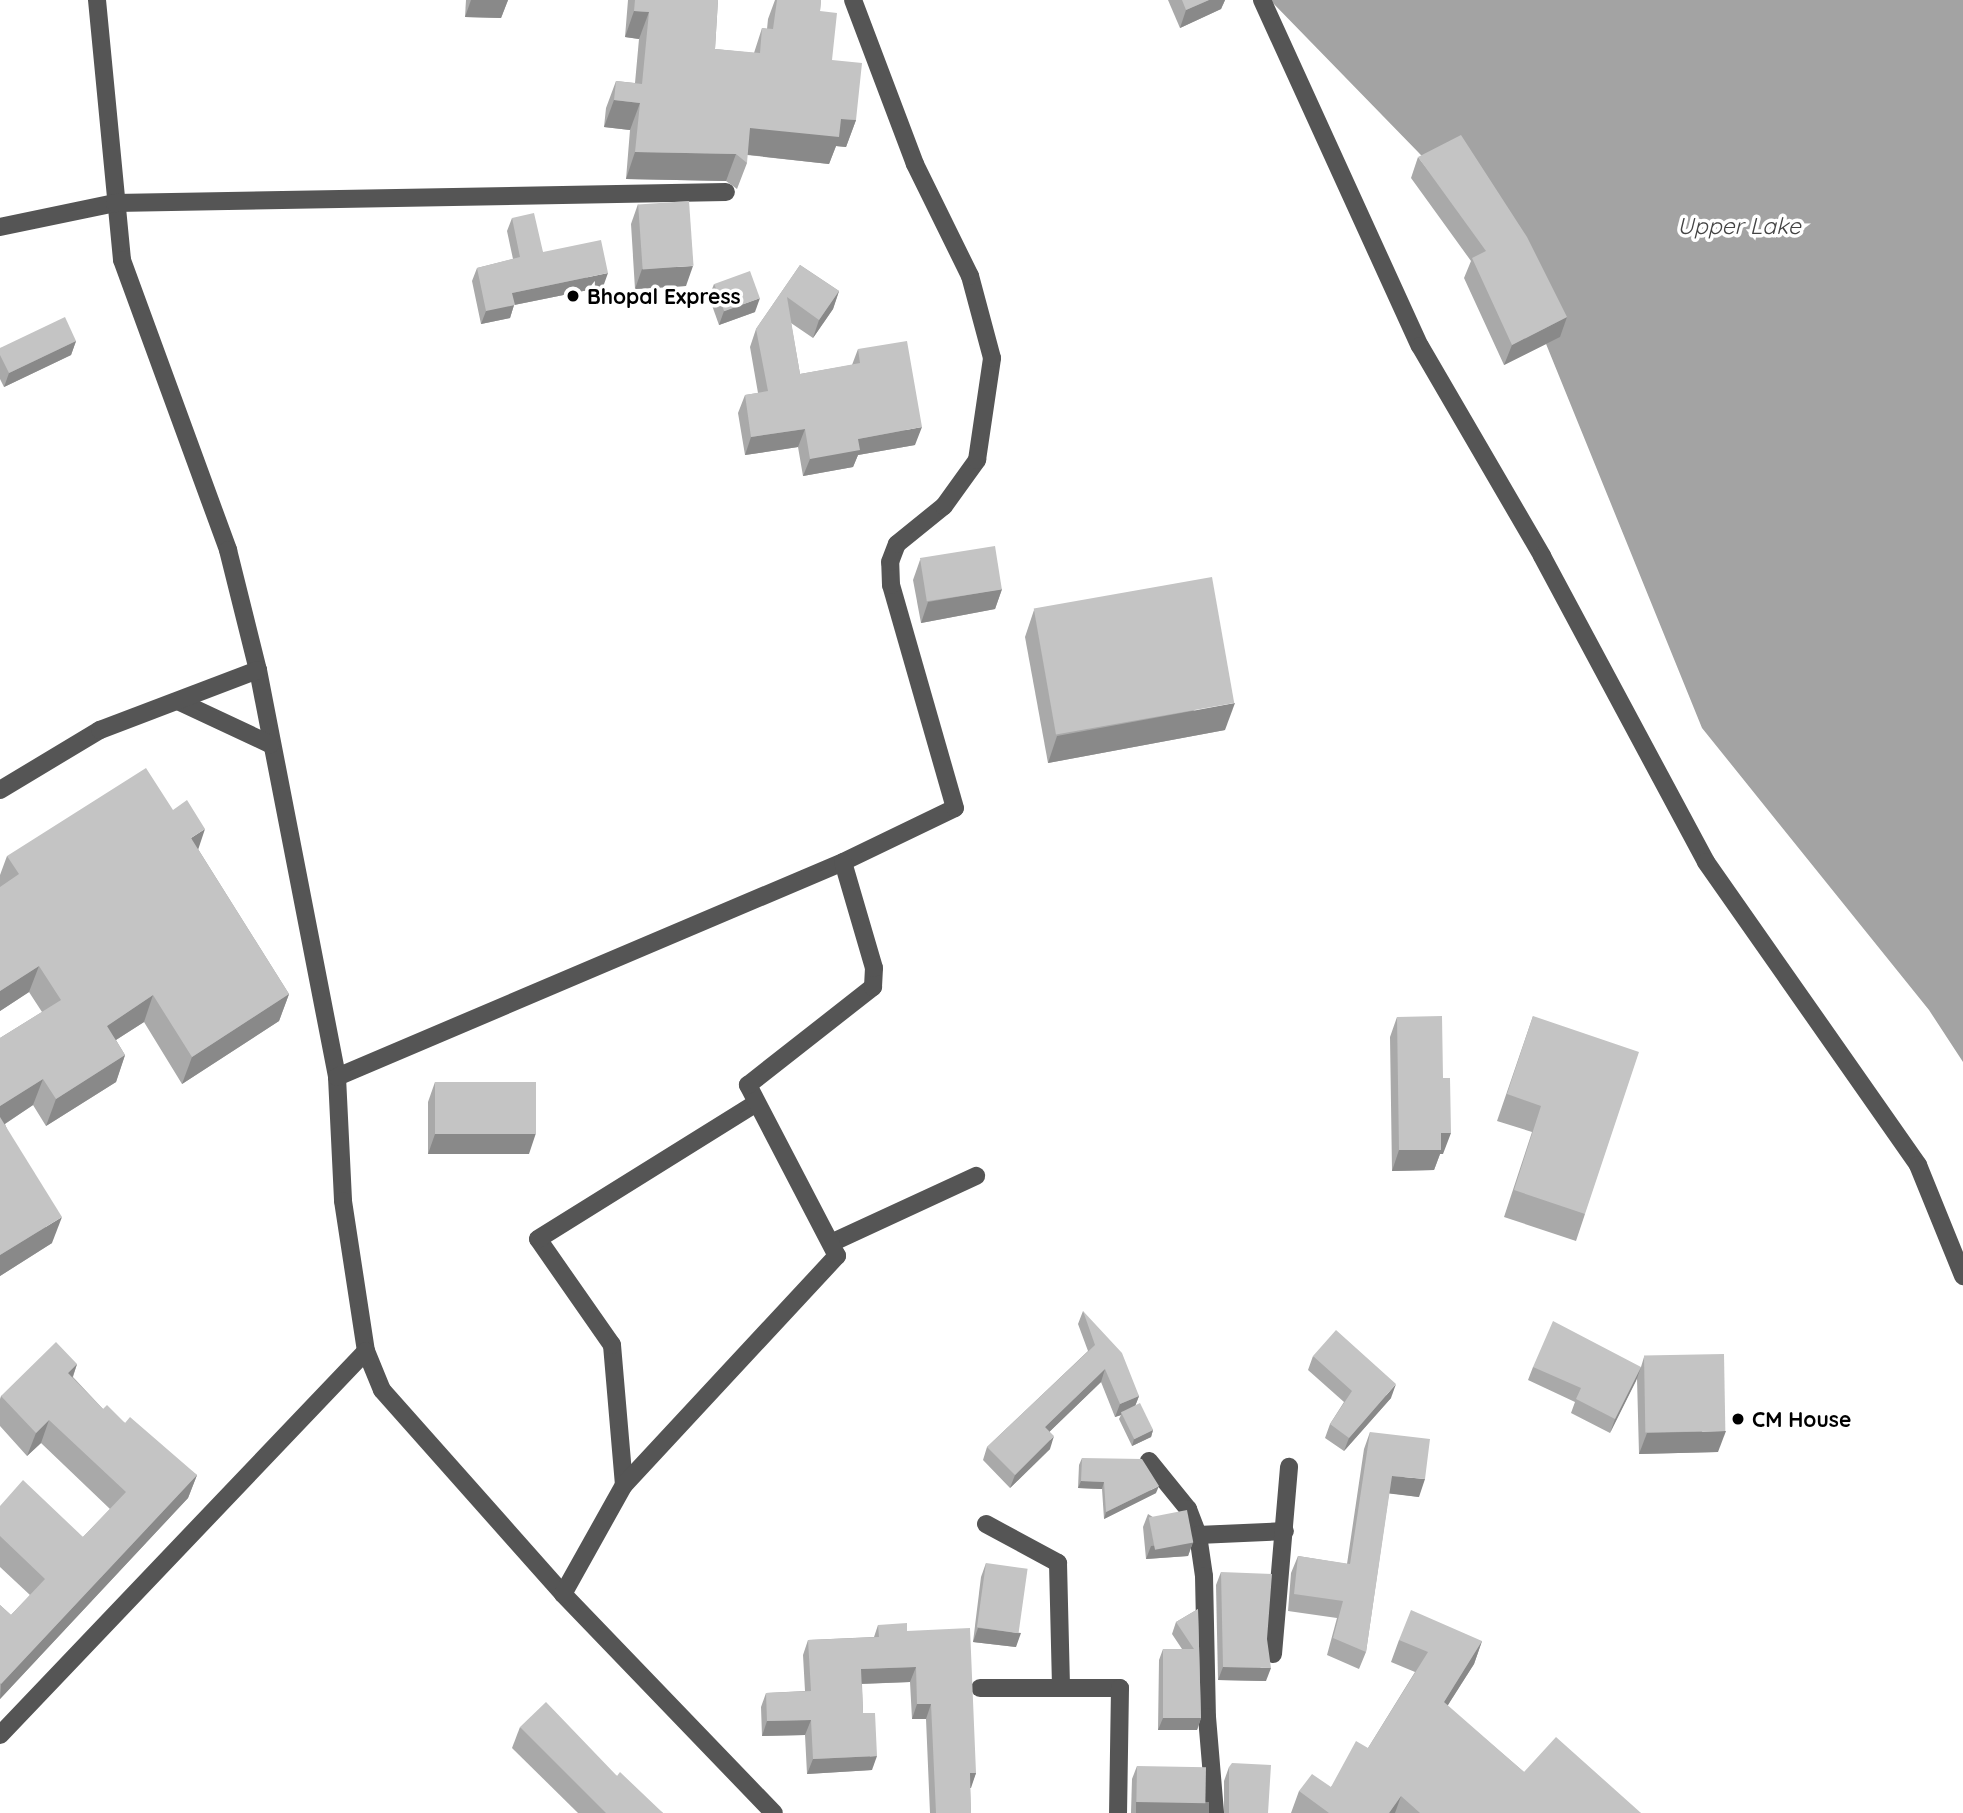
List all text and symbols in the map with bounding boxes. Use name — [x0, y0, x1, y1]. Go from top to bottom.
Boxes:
water label: Upper Lake — [1677, 212, 1801, 240]
place label: Bhopal Express — [587, 283, 741, 309]
marker: Bhopal Express — [565, 288, 581, 304]
place label: CM House — [1752, 1406, 1851, 1432]
marker: CM House — [1730, 1411, 1746, 1427]

